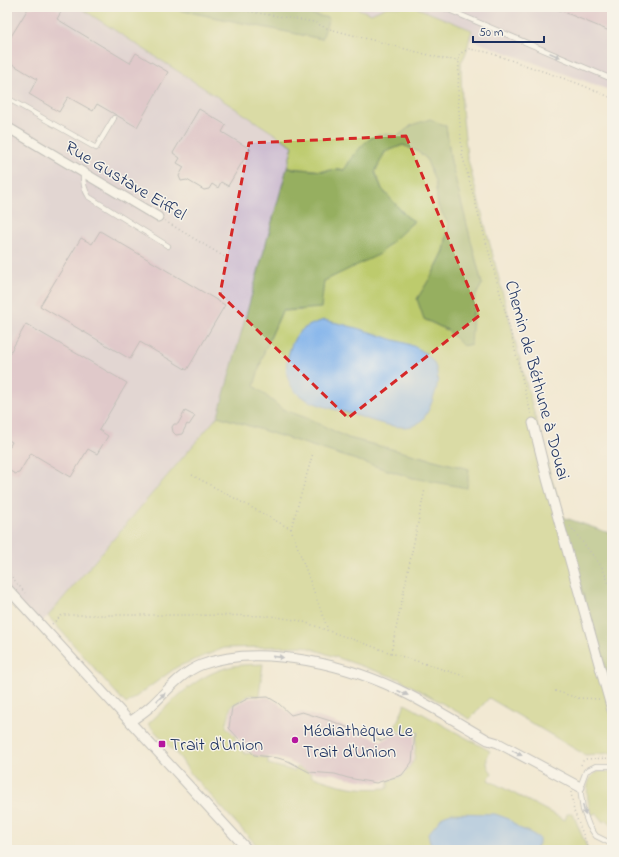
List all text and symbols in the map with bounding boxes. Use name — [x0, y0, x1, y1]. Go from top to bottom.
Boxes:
scale bar — [473, 18, 544, 44]
text: 50 m — [479, 24, 503, 42]
one-way arrow — [550, 52, 561, 58]
street label: Rue Gustave Eiffel — [59, 135, 191, 228]
street label: Chemin de Béthune à Douai — [497, 278, 575, 483]
one-way arrow — [272, 653, 285, 660]
one-way arrow — [397, 690, 409, 696]
one-way arrow — [156, 692, 166, 702]
place label: Médiathèque Le Trait d'Union — [303, 719, 414, 766]
place label: Trait d'Union — [170, 733, 263, 759]
marker: Médiathèque Le Trait d'Union — [290, 735, 300, 745]
marker: Trait d'Union — [157, 739, 167, 749]
one-way arrow — [512, 750, 523, 757]
one-way arrow — [581, 804, 587, 816]

